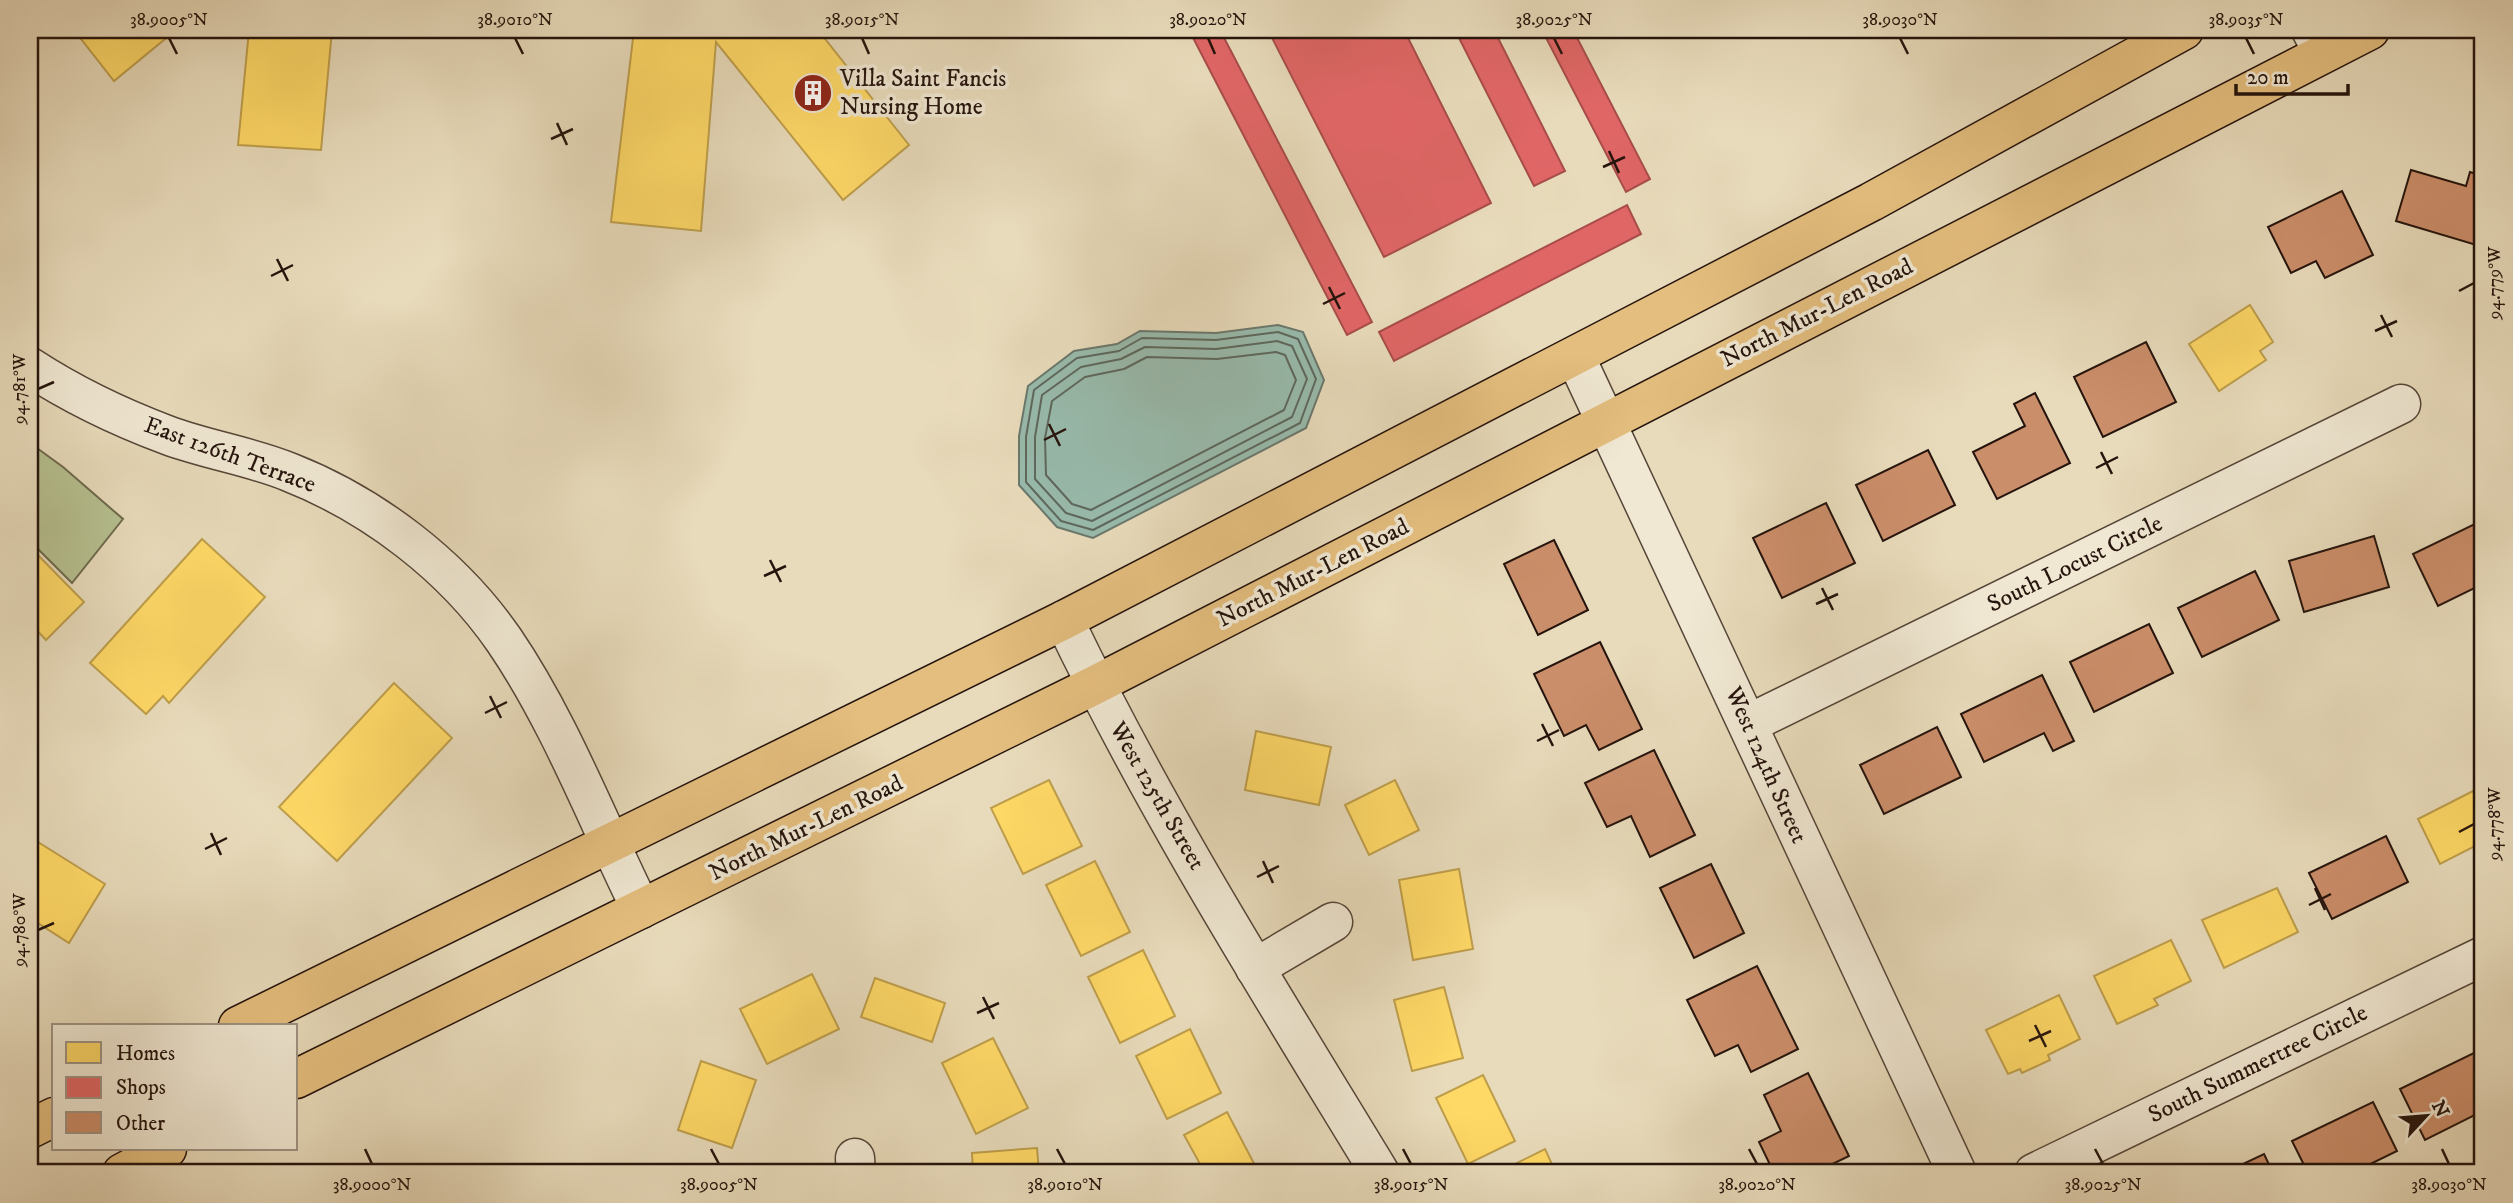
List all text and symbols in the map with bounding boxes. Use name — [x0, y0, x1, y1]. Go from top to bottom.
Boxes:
text: 38.9005°N — [130, 9, 208, 31]
text: 38.9010°N — [477, 9, 553, 31]
text: 38.9015°N — [825, 9, 899, 31]
text: 38.9020°N — [1169, 9, 1247, 31]
text: 38.9025°N — [1516, 9, 1593, 31]
text: 38.9030°N — [1862, 9, 1938, 31]
text: 38.9035°N — [2209, 9, 2284, 31]
scale bar — [2236, 52, 2348, 96]
place label: Villa Saint Fancis Nursing Home — [839, 64, 1006, 122]
text: 20 m — [2247, 65, 2289, 91]
building icon: Villa Saint Fancis Nursing Home — [792, 72, 834, 114]
text: 94.779°W — [2484, 246, 2506, 321]
street label: North Mur-Len Road — [1716, 252, 1918, 374]
text: 94.781°W — [9, 353, 31, 425]
street label: East 126th Terrace — [140, 410, 320, 500]
street label: South Locust Circle — [1982, 509, 2168, 619]
street label: North Mur-Len Road — [1212, 512, 1414, 634]
street label: West 124th Street — [1718, 681, 1814, 848]
street label: West 125th Street — [1102, 716, 1212, 876]
street label: North Mur-Len Road — [704, 768, 908, 888]
text: 94.778°W — [2484, 787, 2506, 862]
text: 94.780°W — [9, 893, 31, 968]
street label: South Summertree Circle — [2143, 998, 2373, 1130]
legend — [52, 1024, 298, 1150]
text: Homes — [116, 1041, 175, 1067]
text: Shops — [116, 1075, 166, 1101]
north arrow — [2390, 1080, 2460, 1150]
text: N — [2426, 1097, 2454, 1122]
text: Other — [116, 1111, 165, 1137]
text: 38.9000°N — [333, 1174, 412, 1196]
text: 38.9005°N — [680, 1174, 758, 1196]
text: 38.9010°N — [1027, 1174, 1103, 1196]
text: 38.9015°N — [1374, 1174, 1448, 1196]
text: 38.9020°N — [1718, 1174, 1796, 1196]
text: 38.9025°N — [2065, 1174, 2142, 1196]
text: 38.9030°N — [2411, 1174, 2487, 1196]

